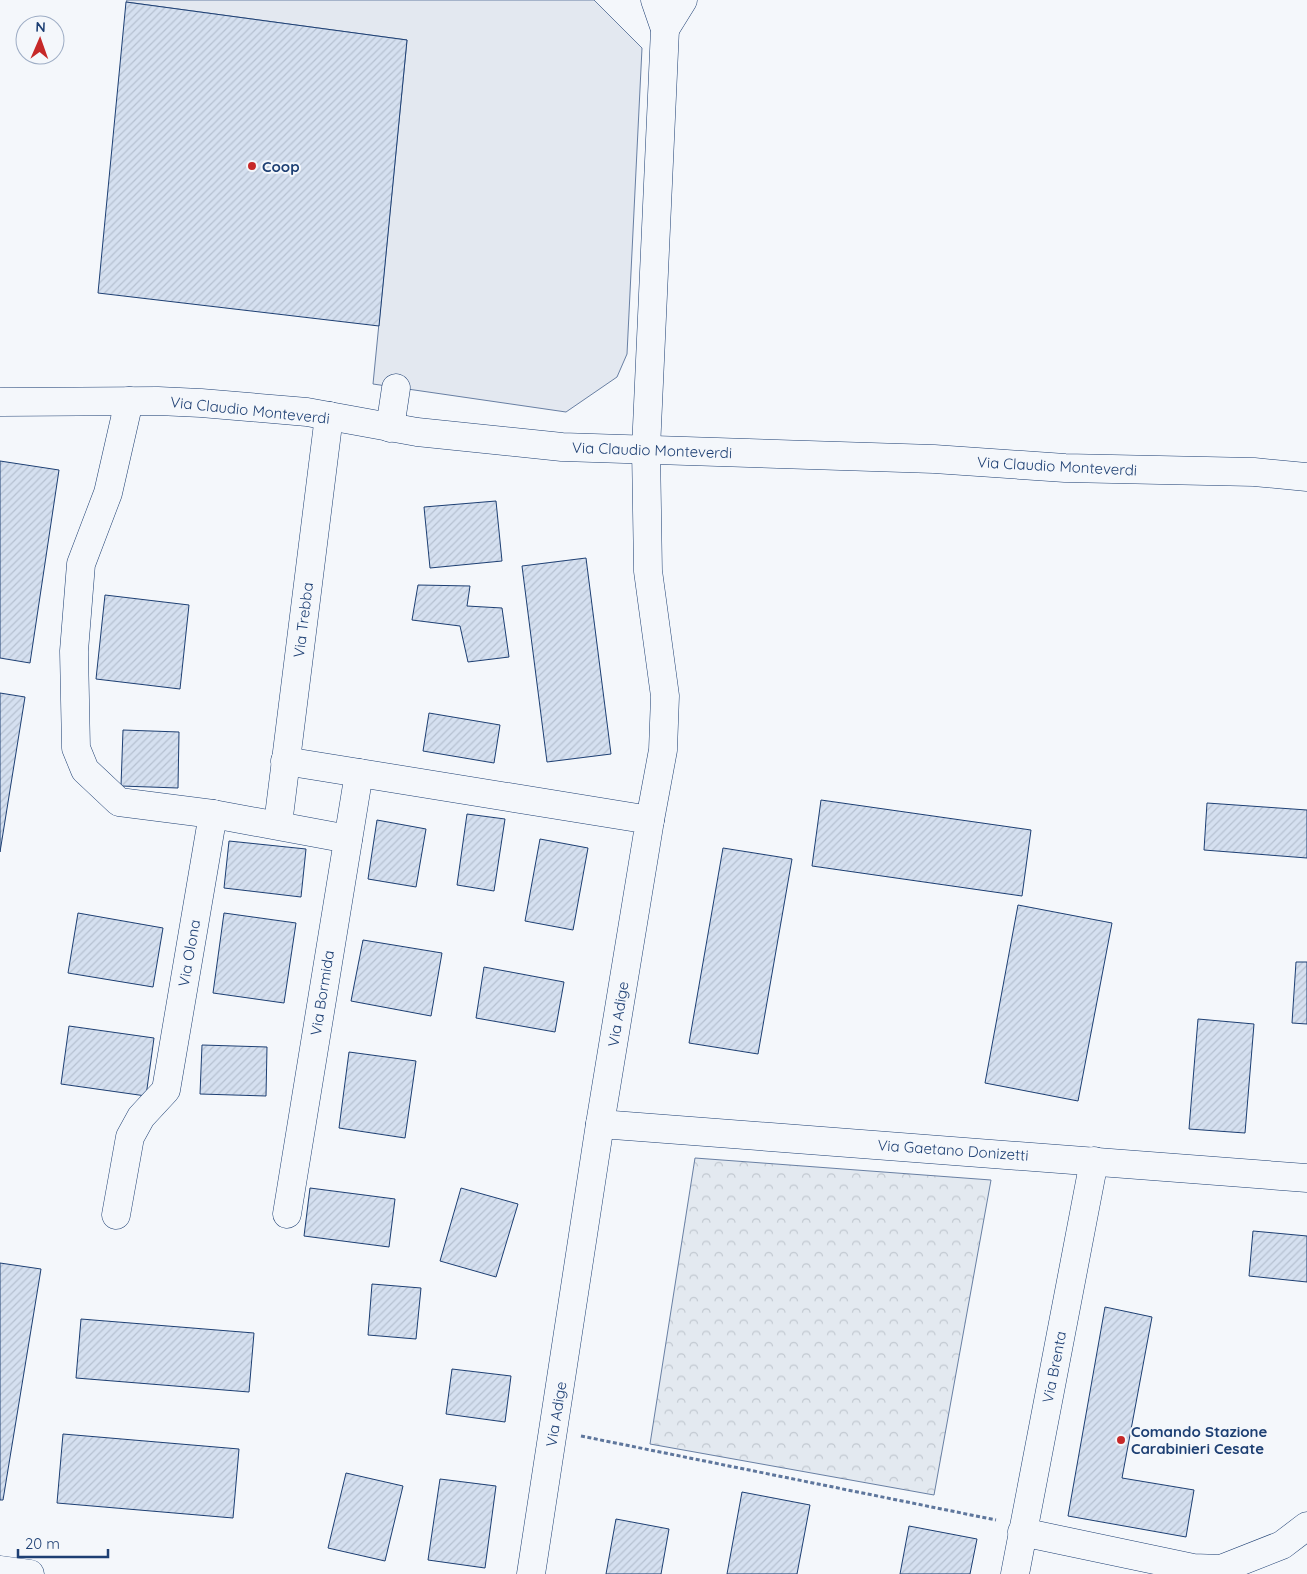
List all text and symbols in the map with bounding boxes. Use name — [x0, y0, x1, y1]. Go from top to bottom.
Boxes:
north arrow — [15, 15, 65, 65]
text: N — [35, 18, 46, 36]
place label: Coop — [262, 157, 300, 176]
marker: Coop — [246, 160, 258, 172]
street label: Via Claudio Monteverdi — [169, 392, 331, 428]
street label: Via Claudio Monteverdi — [572, 438, 732, 462]
street label: Via Claudio Monteverdi — [977, 452, 1137, 480]
street label: Via Trebba — [289, 581, 317, 659]
street label: Via Olona — [174, 918, 204, 988]
street label: Via Bormida — [306, 949, 338, 1037]
street label: Via Adige — [603, 980, 633, 1048]
street label: Via Gaetano Donizetti — [877, 1135, 1029, 1165]
street label: Via Brenta — [1038, 1329, 1070, 1405]
street label: Via Adige — [541, 1380, 571, 1448]
place label: Comando Stazione Carabinieri Cesate — [1131, 1422, 1268, 1458]
marker: Comando Stazione Carabinieri Cesate — [1115, 1434, 1127, 1446]
scale bar — [18, 1526, 108, 1558]
text: 20 m — [25, 1534, 60, 1553]

